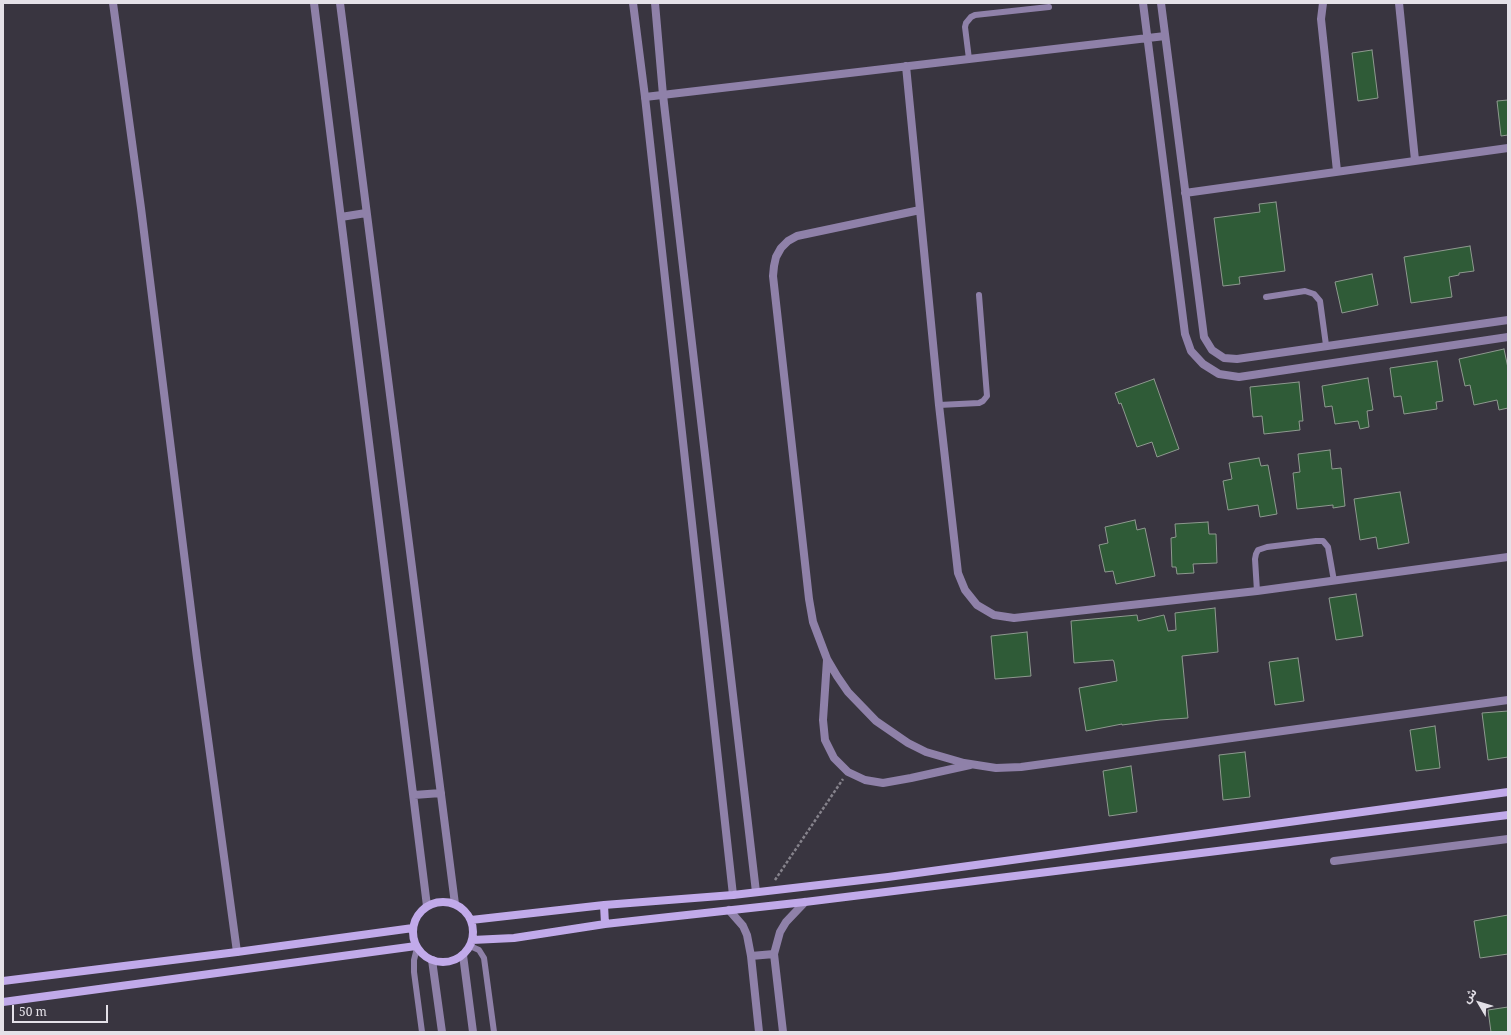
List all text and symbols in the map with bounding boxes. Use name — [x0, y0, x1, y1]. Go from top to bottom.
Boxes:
north arrow — [1459, 983, 1499, 1023]
text: ش — [1459, 985, 1480, 1006]
scale bar — [14, 997, 110, 1023]
text: 50 m — [19, 1003, 47, 1020]

